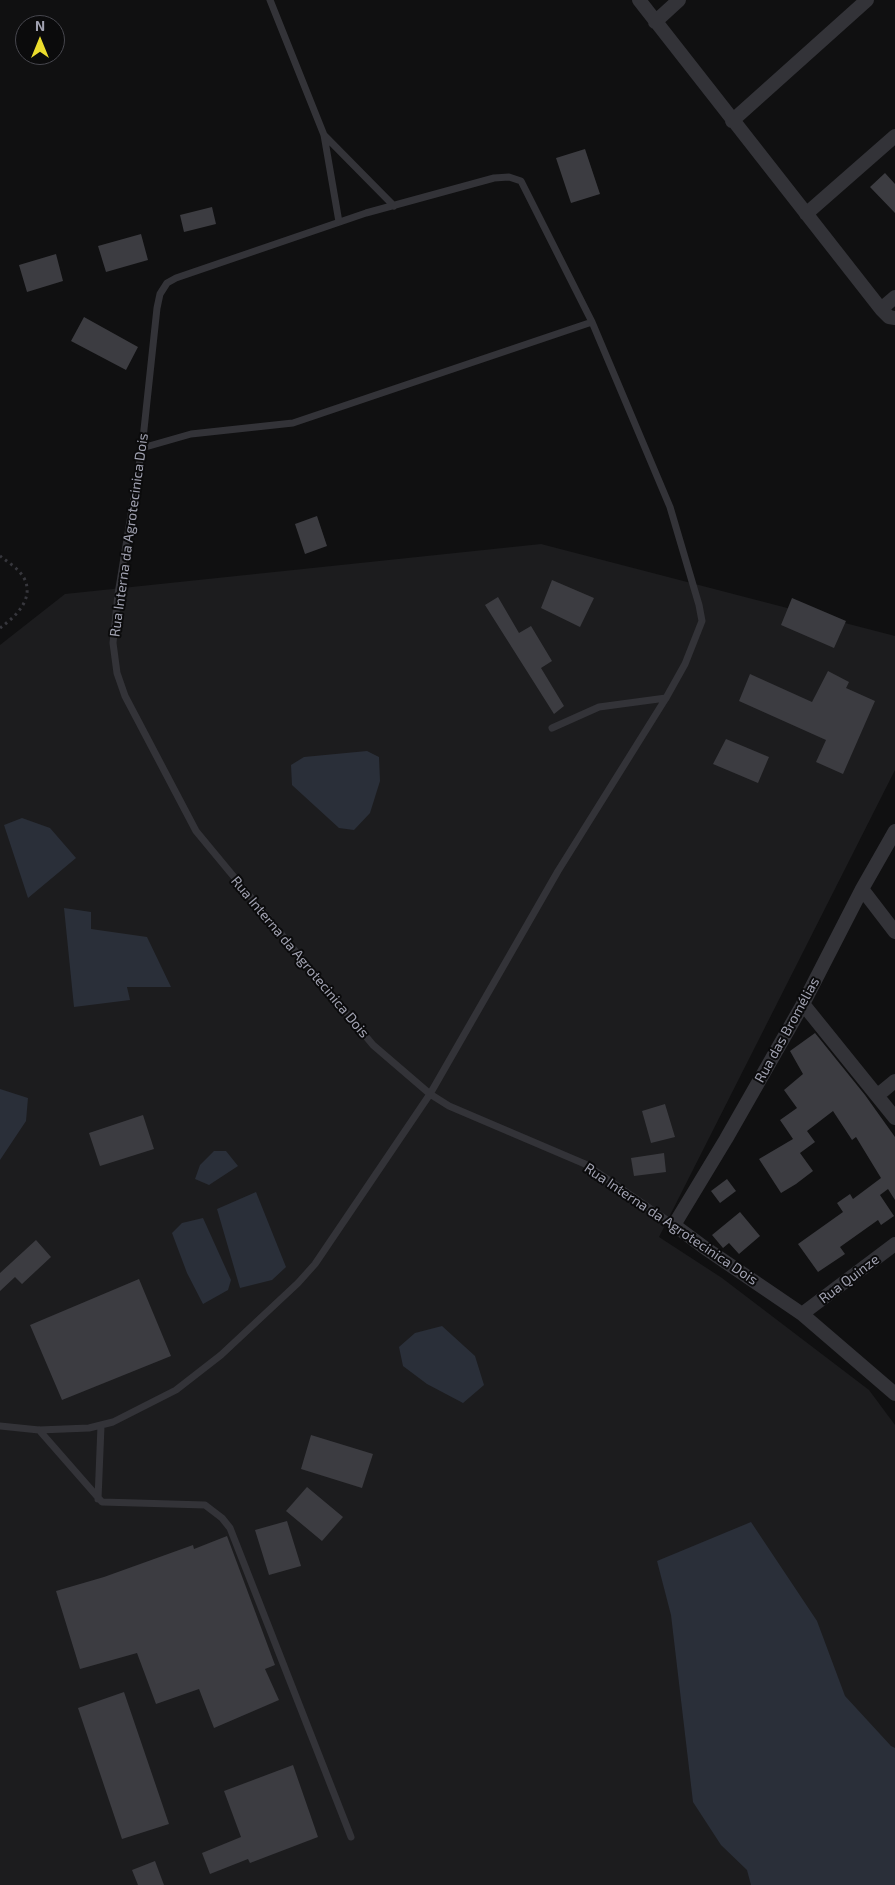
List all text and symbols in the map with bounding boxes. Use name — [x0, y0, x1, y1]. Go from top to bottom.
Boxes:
north arrow — [15, 15, 65, 65]
text: N — [35, 17, 45, 34]
street label: Rua Interna da Agrotecinica Dois — [106, 432, 152, 638]
street label: Rua Interna da Agrotecinica Dois — [227, 873, 373, 1041]
street label: Rua das Bromélias — [751, 974, 823, 1086]
street label: Rua Interna da Agrotecinica Dois — [581, 1160, 761, 1288]
street label: Rua Quinze — [816, 1251, 882, 1307]

